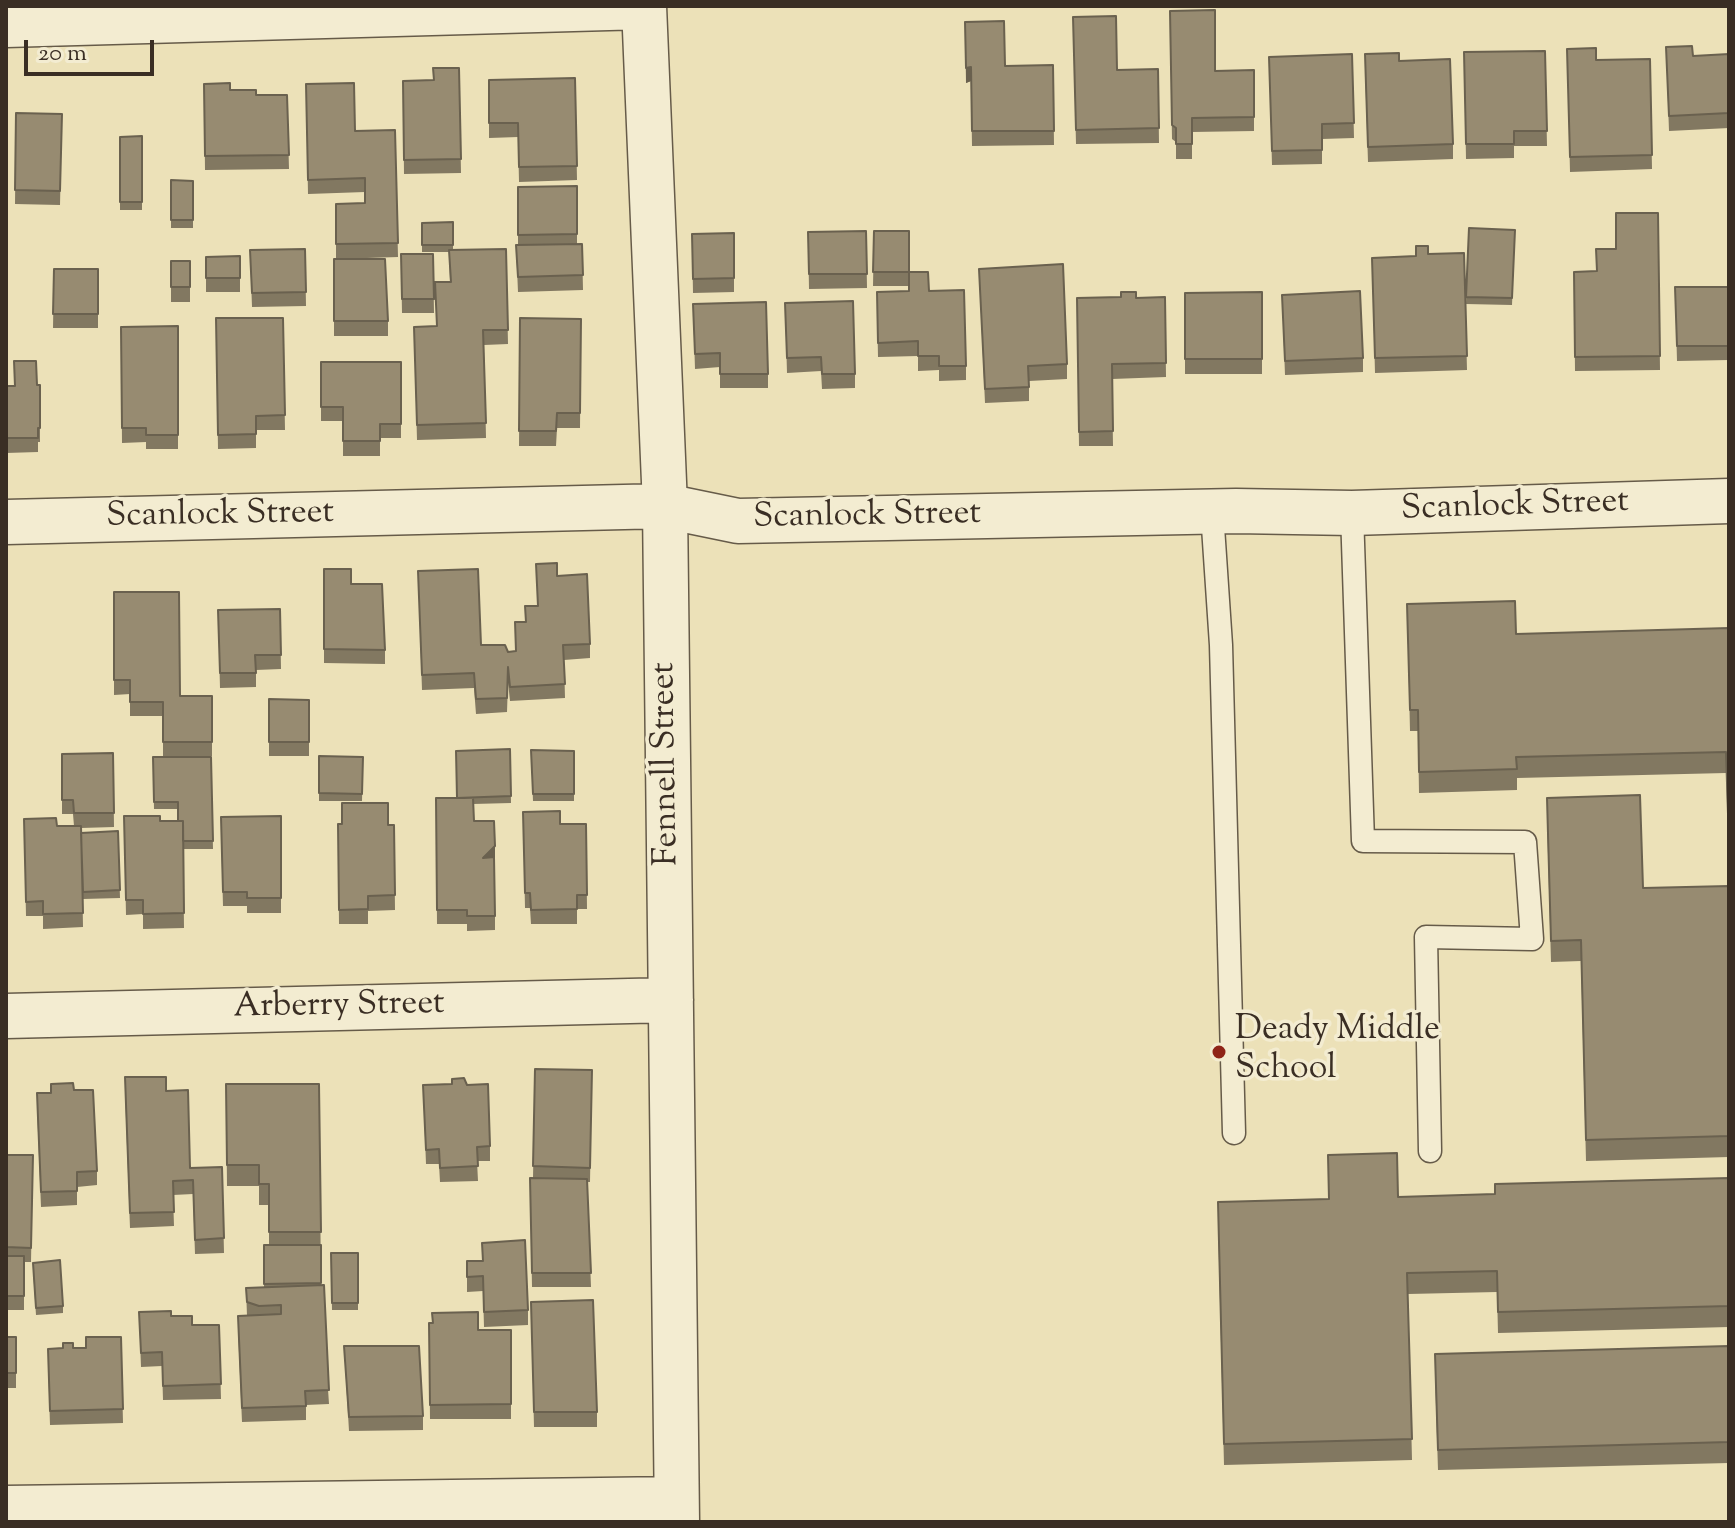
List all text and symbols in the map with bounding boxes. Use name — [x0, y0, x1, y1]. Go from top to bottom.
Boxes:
scale bar — [28, 24, 158, 74]
text: 20 m — [38, 37, 87, 71]
street label: Scanlock Street — [1400, 484, 1630, 532]
street label: Scanlock Street — [106, 495, 334, 539]
street label: Scanlock Street — [753, 496, 981, 540]
street label: Fennell Street — [646, 662, 690, 866]
street label: Arberry Street — [233, 986, 445, 1030]
place label: Deady Middle School — [1235, 1012, 1440, 1092]
marker: Deady Middle School — [1210, 1043, 1228, 1061]

